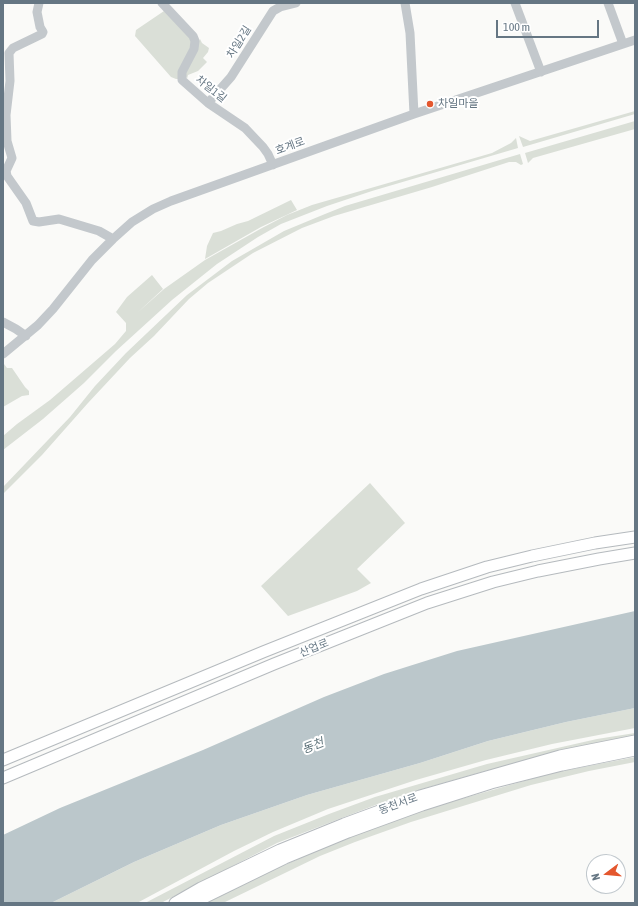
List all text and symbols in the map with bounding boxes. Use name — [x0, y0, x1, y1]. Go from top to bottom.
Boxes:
scale bar — [498, 12, 601, 38]
text: 100 m — [503, 20, 530, 34]
street label: 차일2길 — [224, 23, 254, 61]
street label: 차일1길 — [193, 73, 229, 105]
place label: 차일마을 — [438, 97, 478, 111]
marker: 차일마을 — [425, 99, 435, 109]
street label: 호계로 — [273, 135, 307, 157]
street label: 산업로 — [297, 636, 331, 660]
water label: 동천 — [300, 735, 326, 757]
street label: 동천서로 — [377, 791, 419, 817]
north arrow — [586, 854, 626, 894]
text: N — [589, 872, 602, 882]

